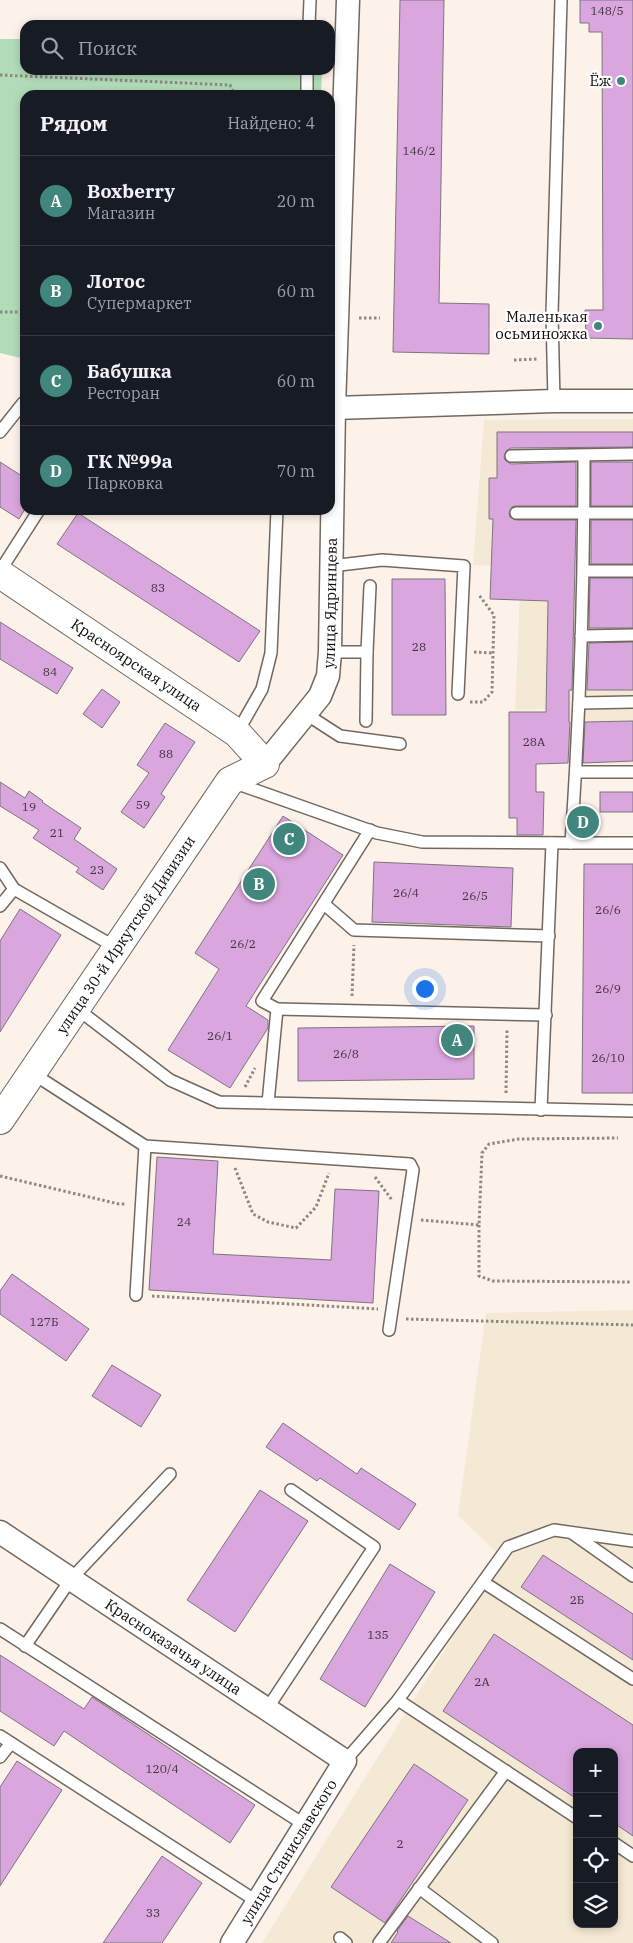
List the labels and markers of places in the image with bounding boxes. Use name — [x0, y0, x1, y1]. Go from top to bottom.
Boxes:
place label: Ёж — [589, 71, 611, 90]
marker: Ёж — [615, 75, 627, 87]
place label: Маленькая осьминожка — [495, 307, 588, 343]
marker: Маленькая осьминожка — [592, 320, 604, 332]
pin: D — [567, 803, 599, 841]
pin: C — [273, 820, 305, 858]
pin: B — [243, 865, 275, 903]
pin: A — [441, 1021, 473, 1059]

